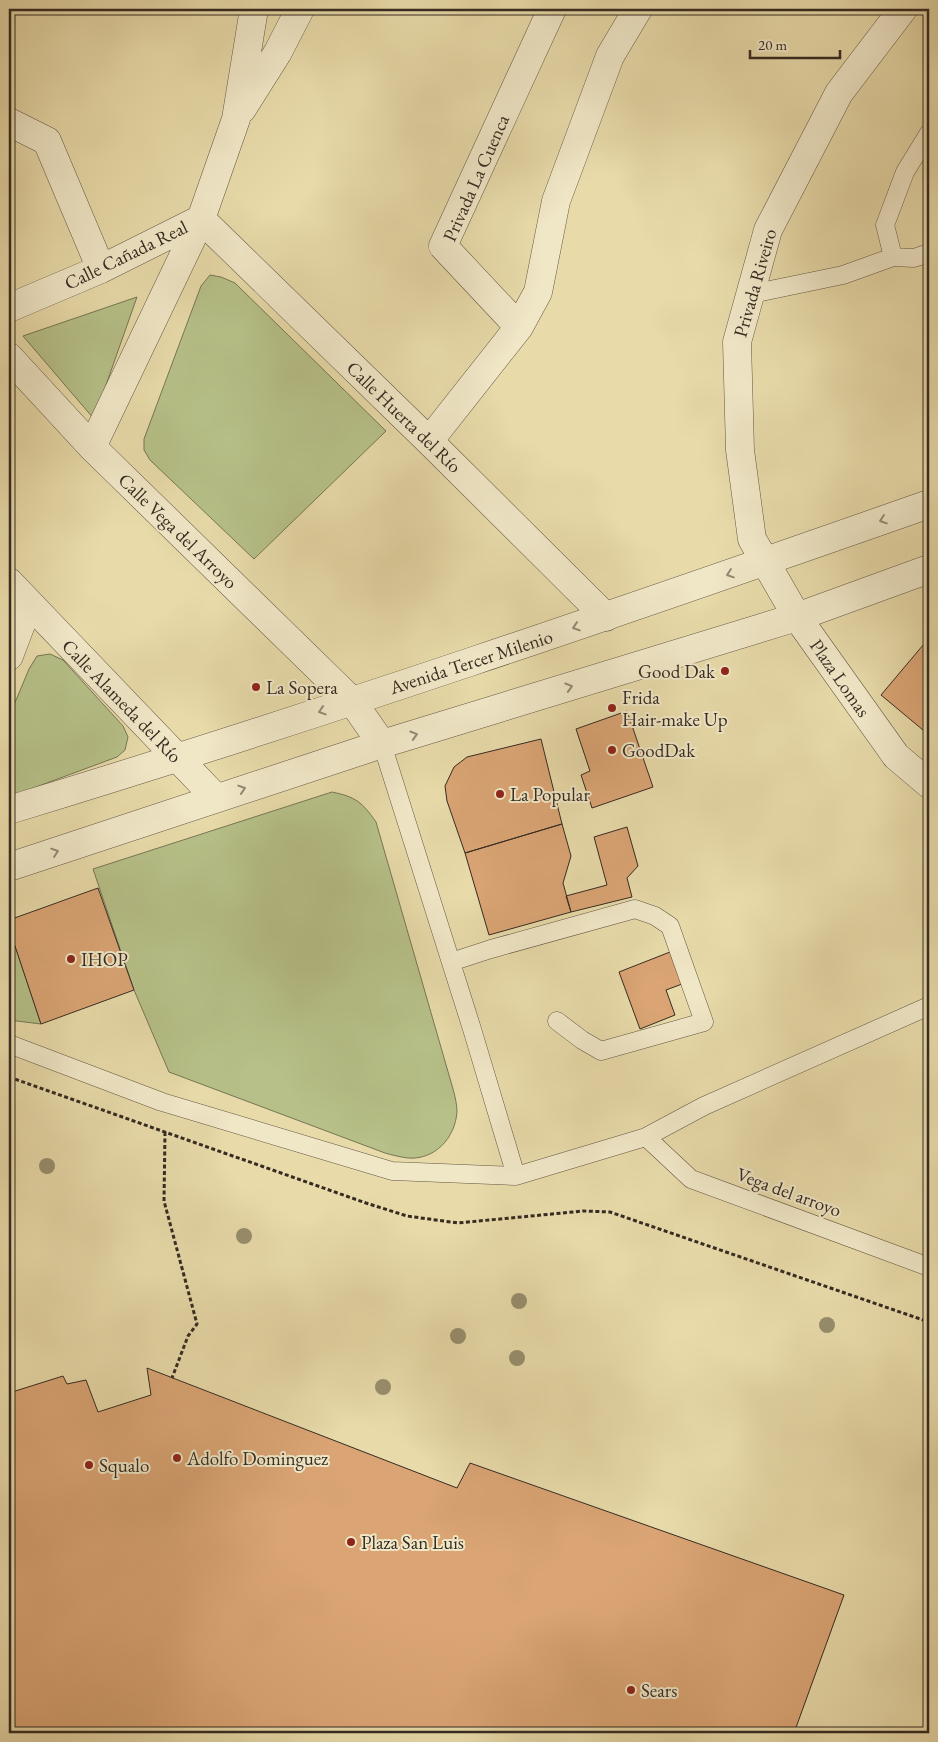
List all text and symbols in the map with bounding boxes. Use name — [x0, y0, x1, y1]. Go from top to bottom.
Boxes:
scale bar — [750, 28, 840, 60]
text: 20 m — [758, 35, 787, 54]
street label: Privada La Cuenca — [437, 110, 515, 245]
street label: Calle Cañada Real — [60, 214, 192, 296]
street label: Privada Riveiro — [728, 226, 782, 340]
street label: Calle Huerta del Río — [341, 356, 467, 478]
street label: Calle Vega del Arroyo — [113, 468, 243, 594]
one-way arrow — [880, 514, 888, 524]
one-way arrow — [726, 568, 735, 578]
one-way arrow — [573, 621, 581, 631]
street label: Avenida Tercer Milenio — [385, 624, 556, 700]
street label: Calle Alameda del Río — [57, 634, 187, 768]
street label: Plaza Lomas — [804, 634, 876, 722]
place label: Good Dak — [638, 659, 716, 684]
marker: Good Dak — [719, 665, 731, 677]
place label: La Sopera — [266, 675, 338, 700]
marker: La Sopera — [250, 681, 262, 693]
one-way arrow — [564, 682, 573, 692]
place label: Frida Hair-make Up — [622, 685, 728, 732]
marker: Frida Hair-make Up — [606, 702, 618, 714]
one-way arrow — [319, 705, 327, 715]
one-way arrow — [409, 730, 417, 740]
place label: GoodDak — [622, 738, 696, 763]
marker: GoodDak — [606, 744, 618, 756]
place label: La Popular — [510, 782, 590, 807]
one-way arrow — [238, 785, 246, 795]
marker: La Popular — [494, 788, 506, 800]
one-way arrow — [50, 848, 59, 858]
place label: IHOP — [81, 947, 128, 972]
marker: IHOP — [65, 953, 77, 965]
street label: Vega del arroyo — [733, 1161, 845, 1223]
place label: Adolfo Dominguez — [186, 1446, 329, 1471]
marker: Adolfo Dominguez — [171, 1452, 183, 1464]
place label: Squalo — [99, 1453, 149, 1478]
marker: Squalo — [83, 1459, 95, 1471]
place label: Plaza San Luis — [361, 1530, 464, 1555]
marker: Plaza San Luis — [345, 1536, 357, 1548]
place label: Sears — [641, 1678, 677, 1703]
marker: Sears — [625, 1684, 637, 1696]

